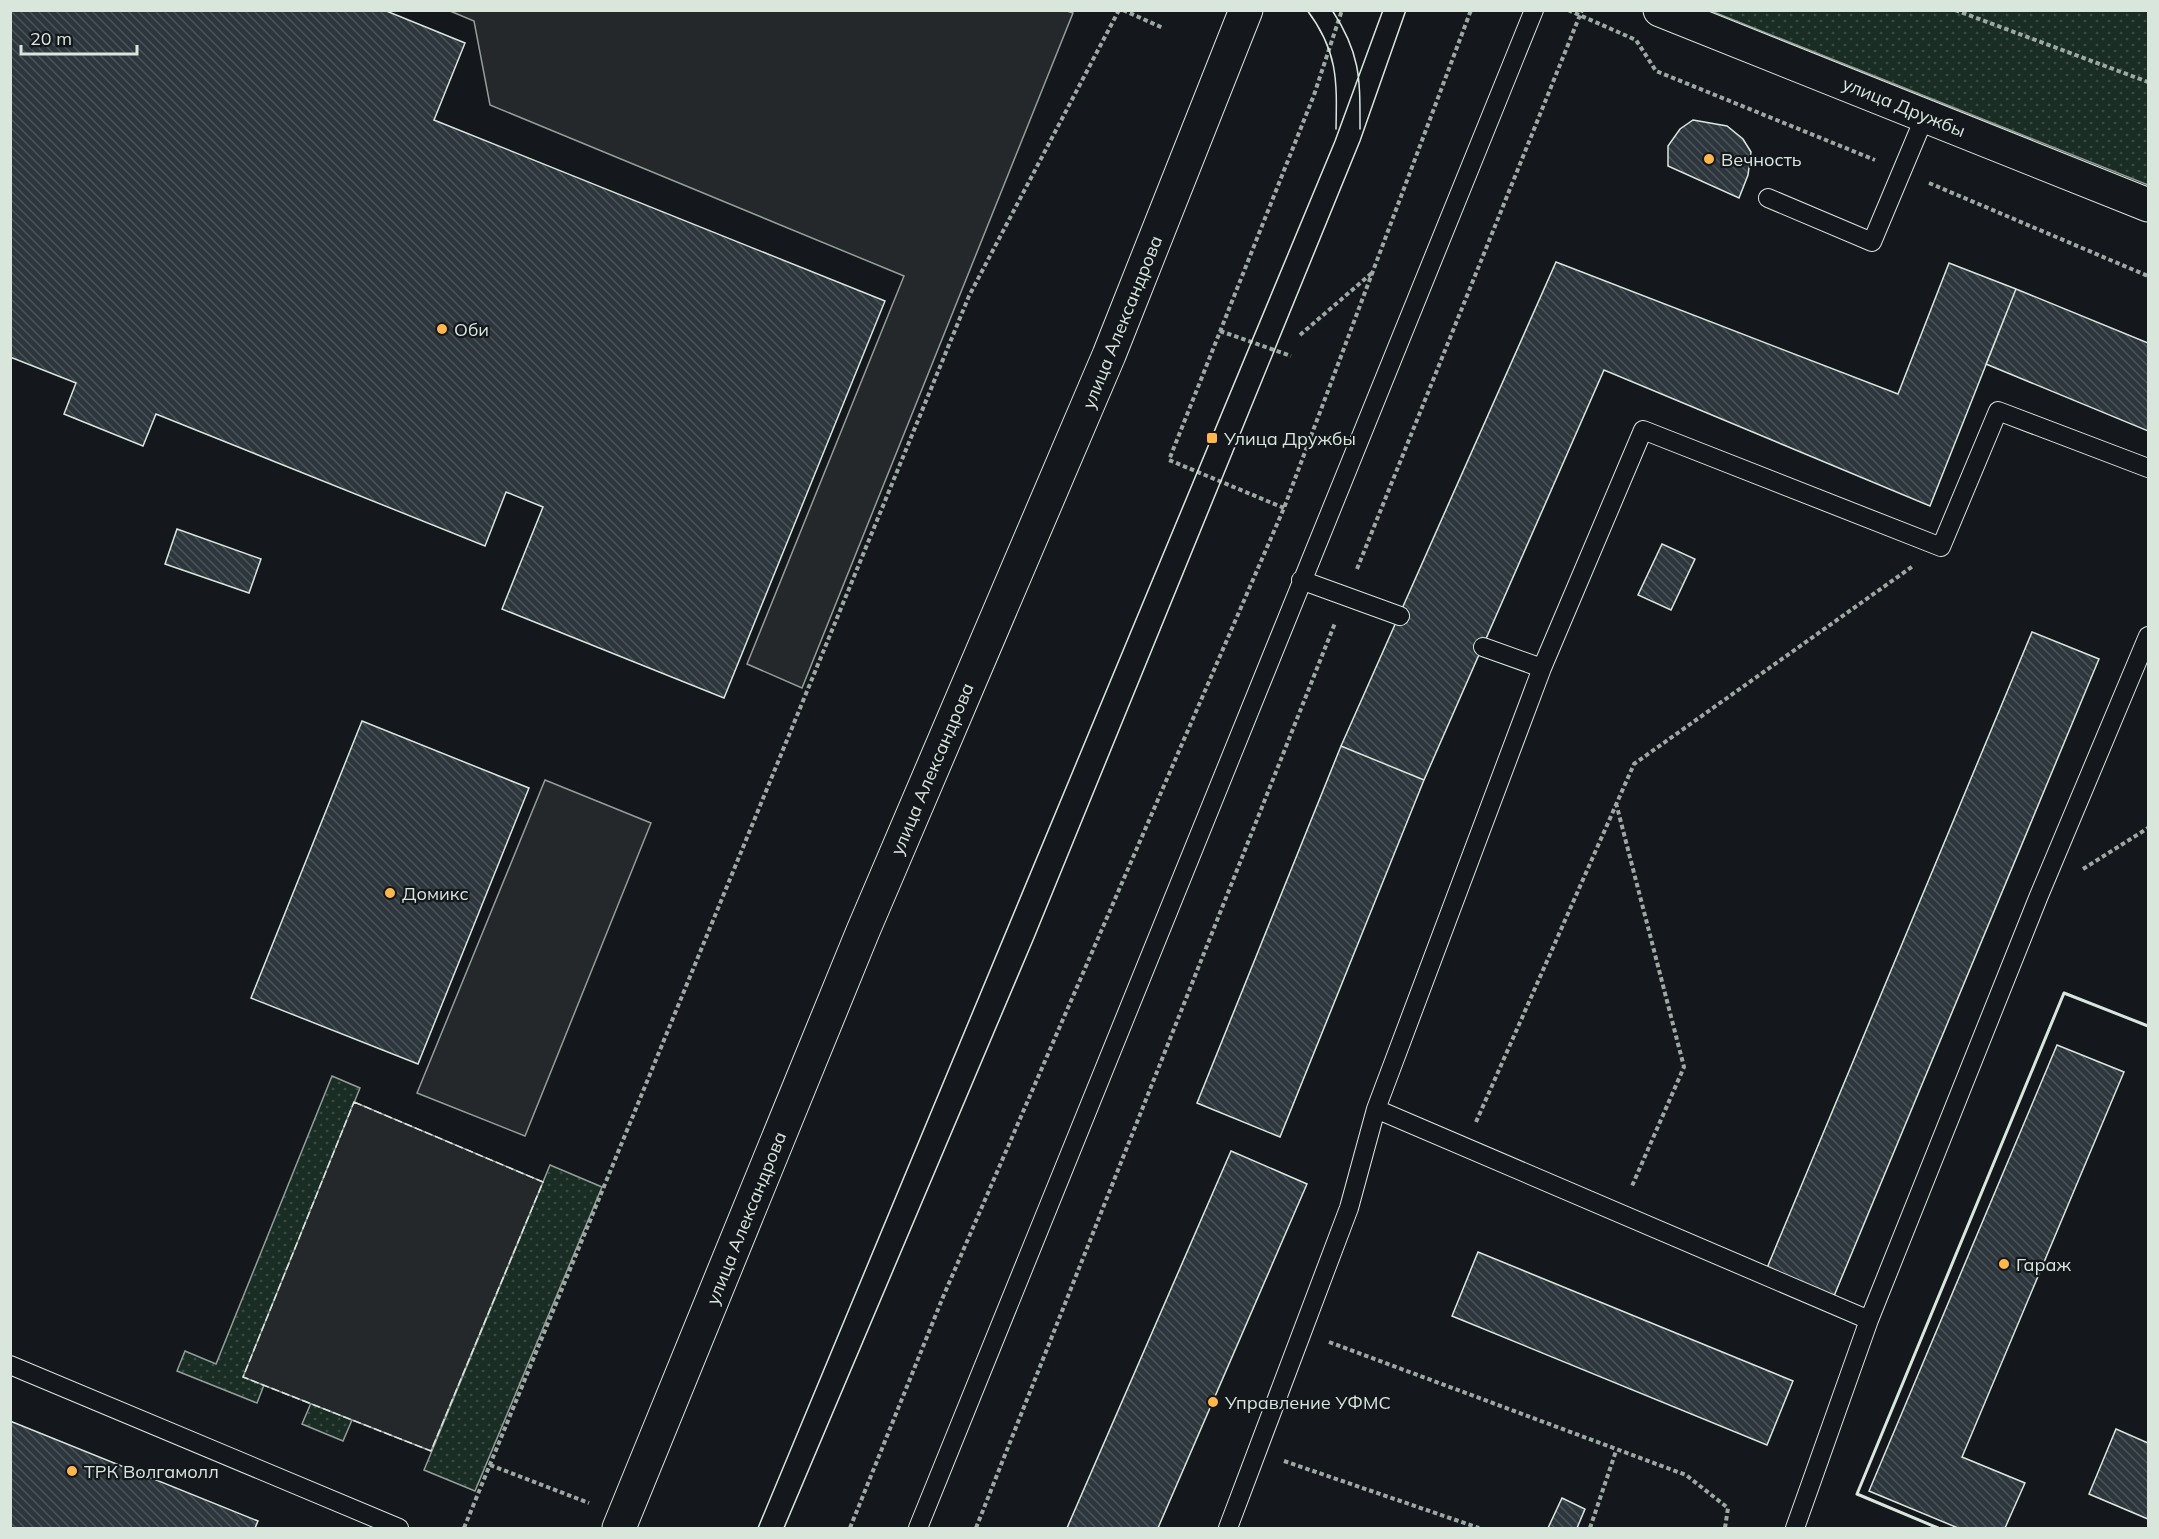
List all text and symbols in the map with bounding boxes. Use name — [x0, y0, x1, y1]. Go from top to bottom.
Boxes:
scale bar — [21, 18, 136, 56]
text: 20 m — [30, 27, 72, 50]
street label: улица Дружбы — [1839, 72, 1969, 142]
place label: Вечность — [1721, 148, 1802, 171]
marker: Вечность — [1702, 152, 1716, 166]
street label: улица Александрова — [1077, 232, 1167, 412]
place label: Оби — [454, 318, 489, 341]
marker: Оби — [435, 322, 449, 336]
place label: Улица Дружбы — [1223, 427, 1356, 450]
marker: Улица Дружбы — [1205, 431, 1219, 445]
street label: улица Александрова — [885, 679, 979, 859]
place label: Домикс — [402, 882, 469, 905]
marker: Домикс — [383, 886, 397, 900]
street label: улица Александрова — [701, 1128, 791, 1308]
place label: Гараж — [2016, 1253, 2072, 1276]
marker: Гараж — [1997, 1257, 2011, 1271]
place label: Управление УФМС — [1224, 1391, 1391, 1414]
marker: Управление УФМС — [1206, 1395, 1220, 1409]
place label: ТРК Волгамолл — [84, 1460, 219, 1483]
marker: ТРК Волгамолл — [65, 1464, 79, 1478]

